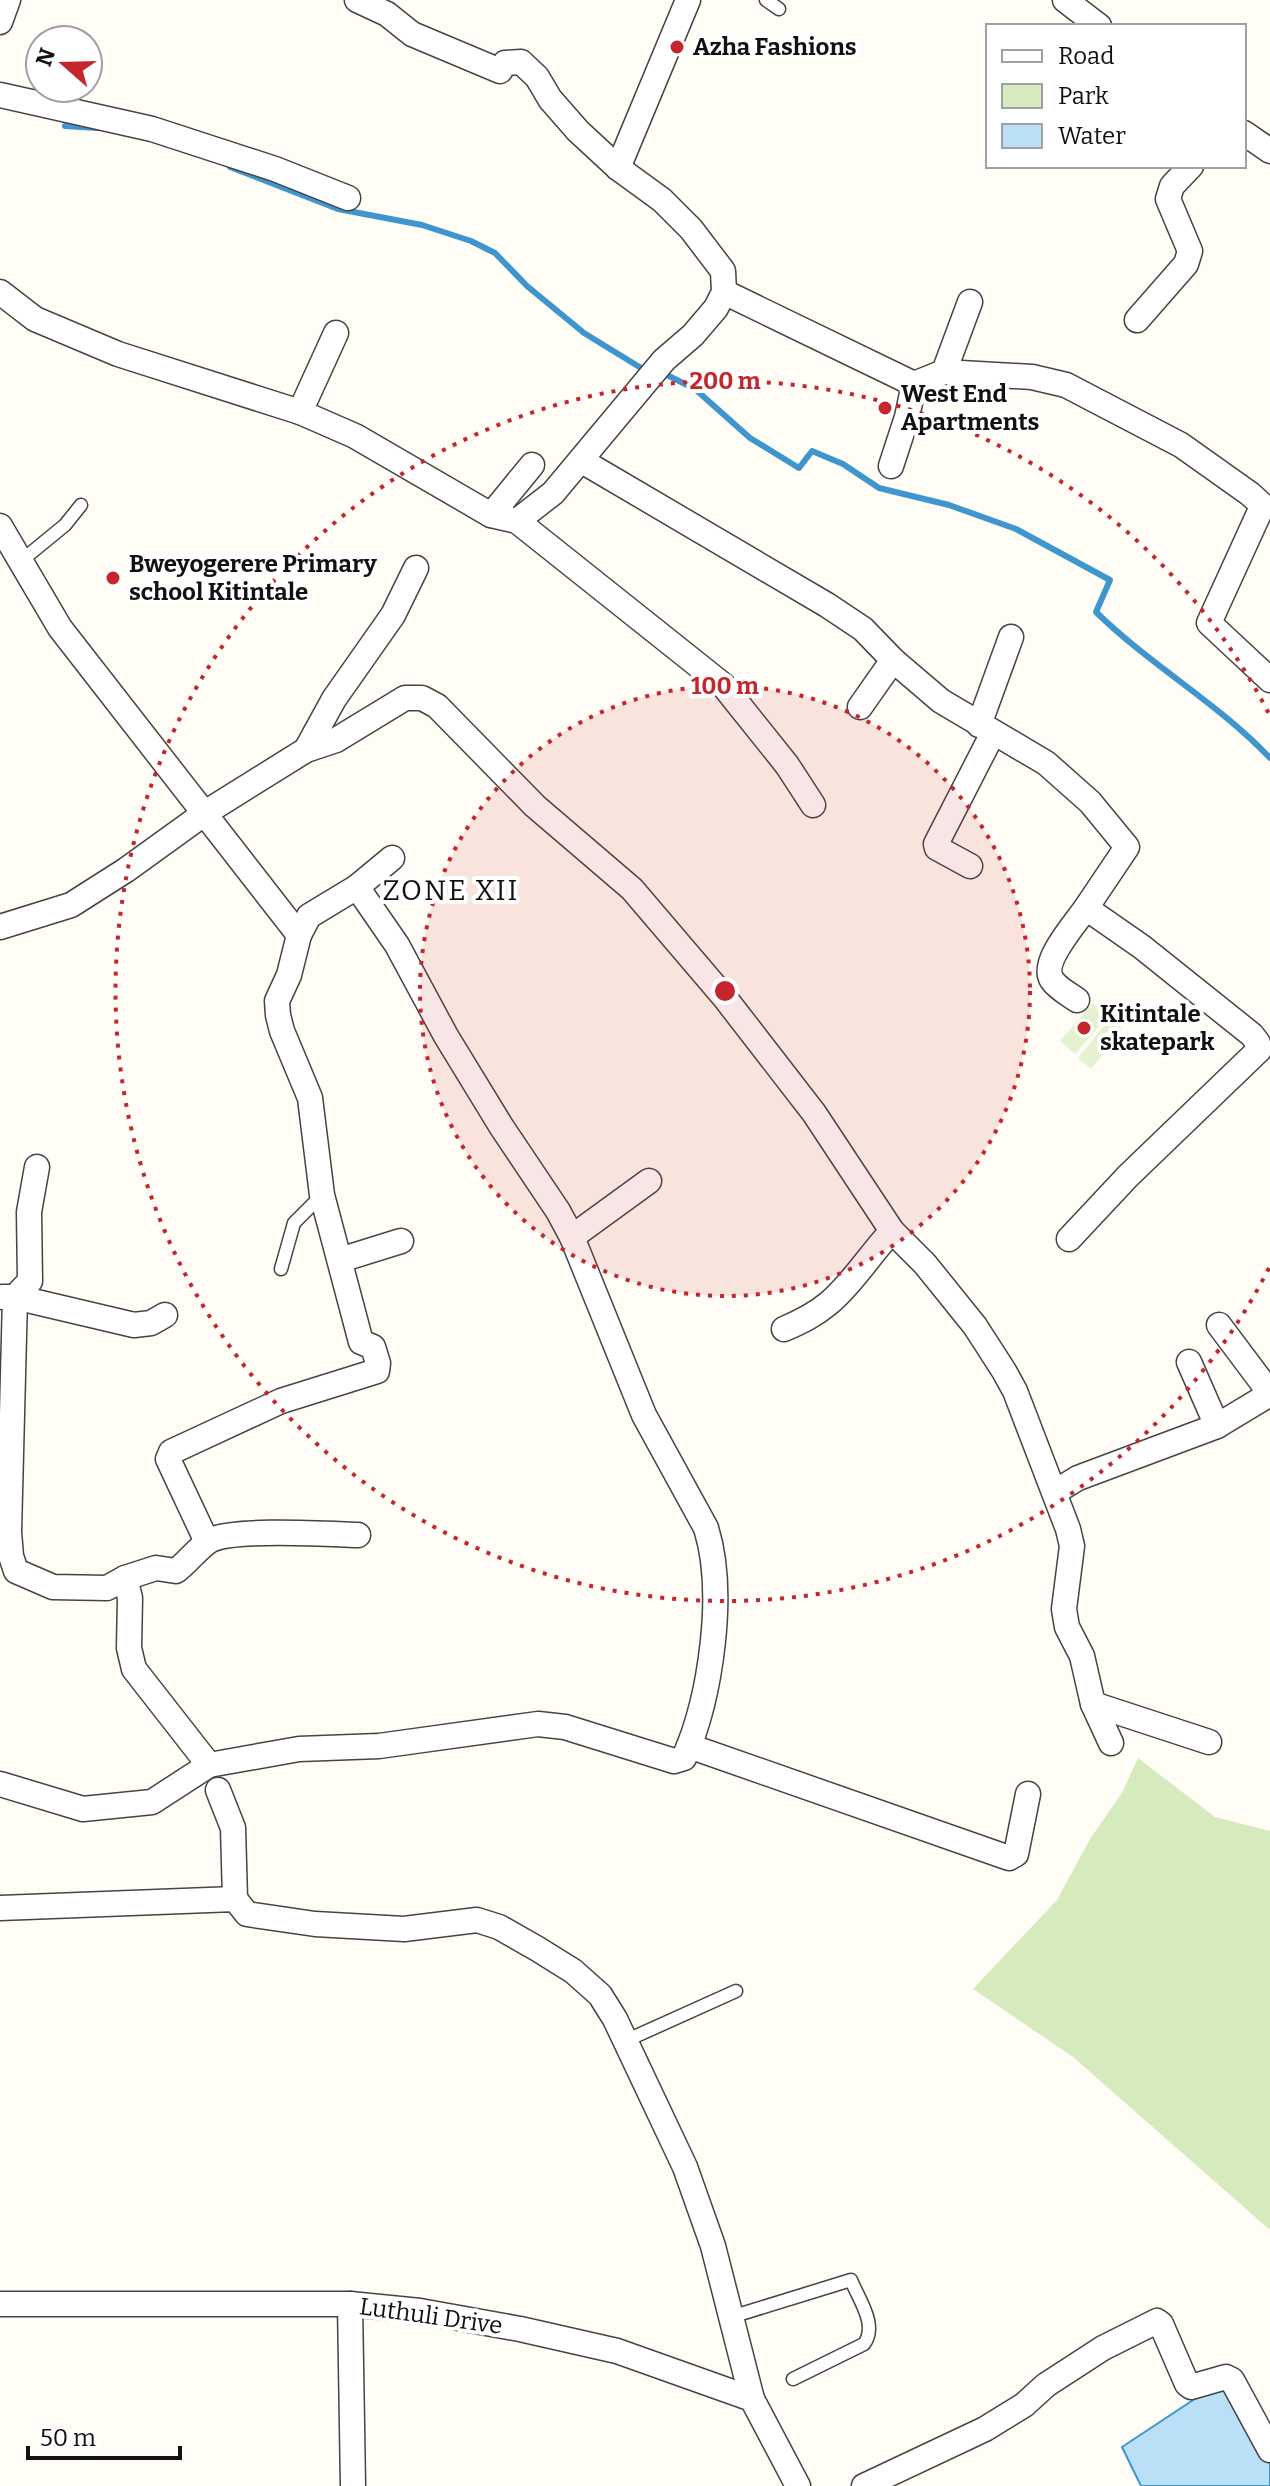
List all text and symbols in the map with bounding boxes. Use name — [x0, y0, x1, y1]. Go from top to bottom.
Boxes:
north arrow — [24, 24, 104, 104]
legend — [986, 24, 1246, 168]
place label: Azha Fashions — [693, 33, 857, 61]
marker: Azha Fashions — [668, 38, 686, 56]
text: Road — [1058, 42, 1114, 70]
text: N — [30, 45, 61, 70]
text: Park — [1058, 82, 1109, 110]
text: Water — [1058, 122, 1126, 150]
text: 200 m — [689, 367, 761, 395]
place label: West End Apartments — [901, 380, 1039, 436]
marker: West End Apartments — [876, 399, 894, 417]
place label: Bweyogerere Primary school Kitintale — [129, 550, 378, 606]
marker: Bweyogerere Primary school Kitintale — [104, 569, 122, 587]
text: 100 m — [691, 672, 759, 700]
district label: ZONE XII — [383, 874, 519, 907]
centre of rings — [711, 977, 739, 1005]
place label: Kitintale skatepark — [1100, 1000, 1215, 1056]
marker: Kitintale skatepark — [1075, 1019, 1093, 1037]
street label: Luthuli Drive — [358, 2292, 504, 2340]
scale bar — [28, 2410, 180, 2460]
text: 50 m — [40, 2424, 96, 2452]

